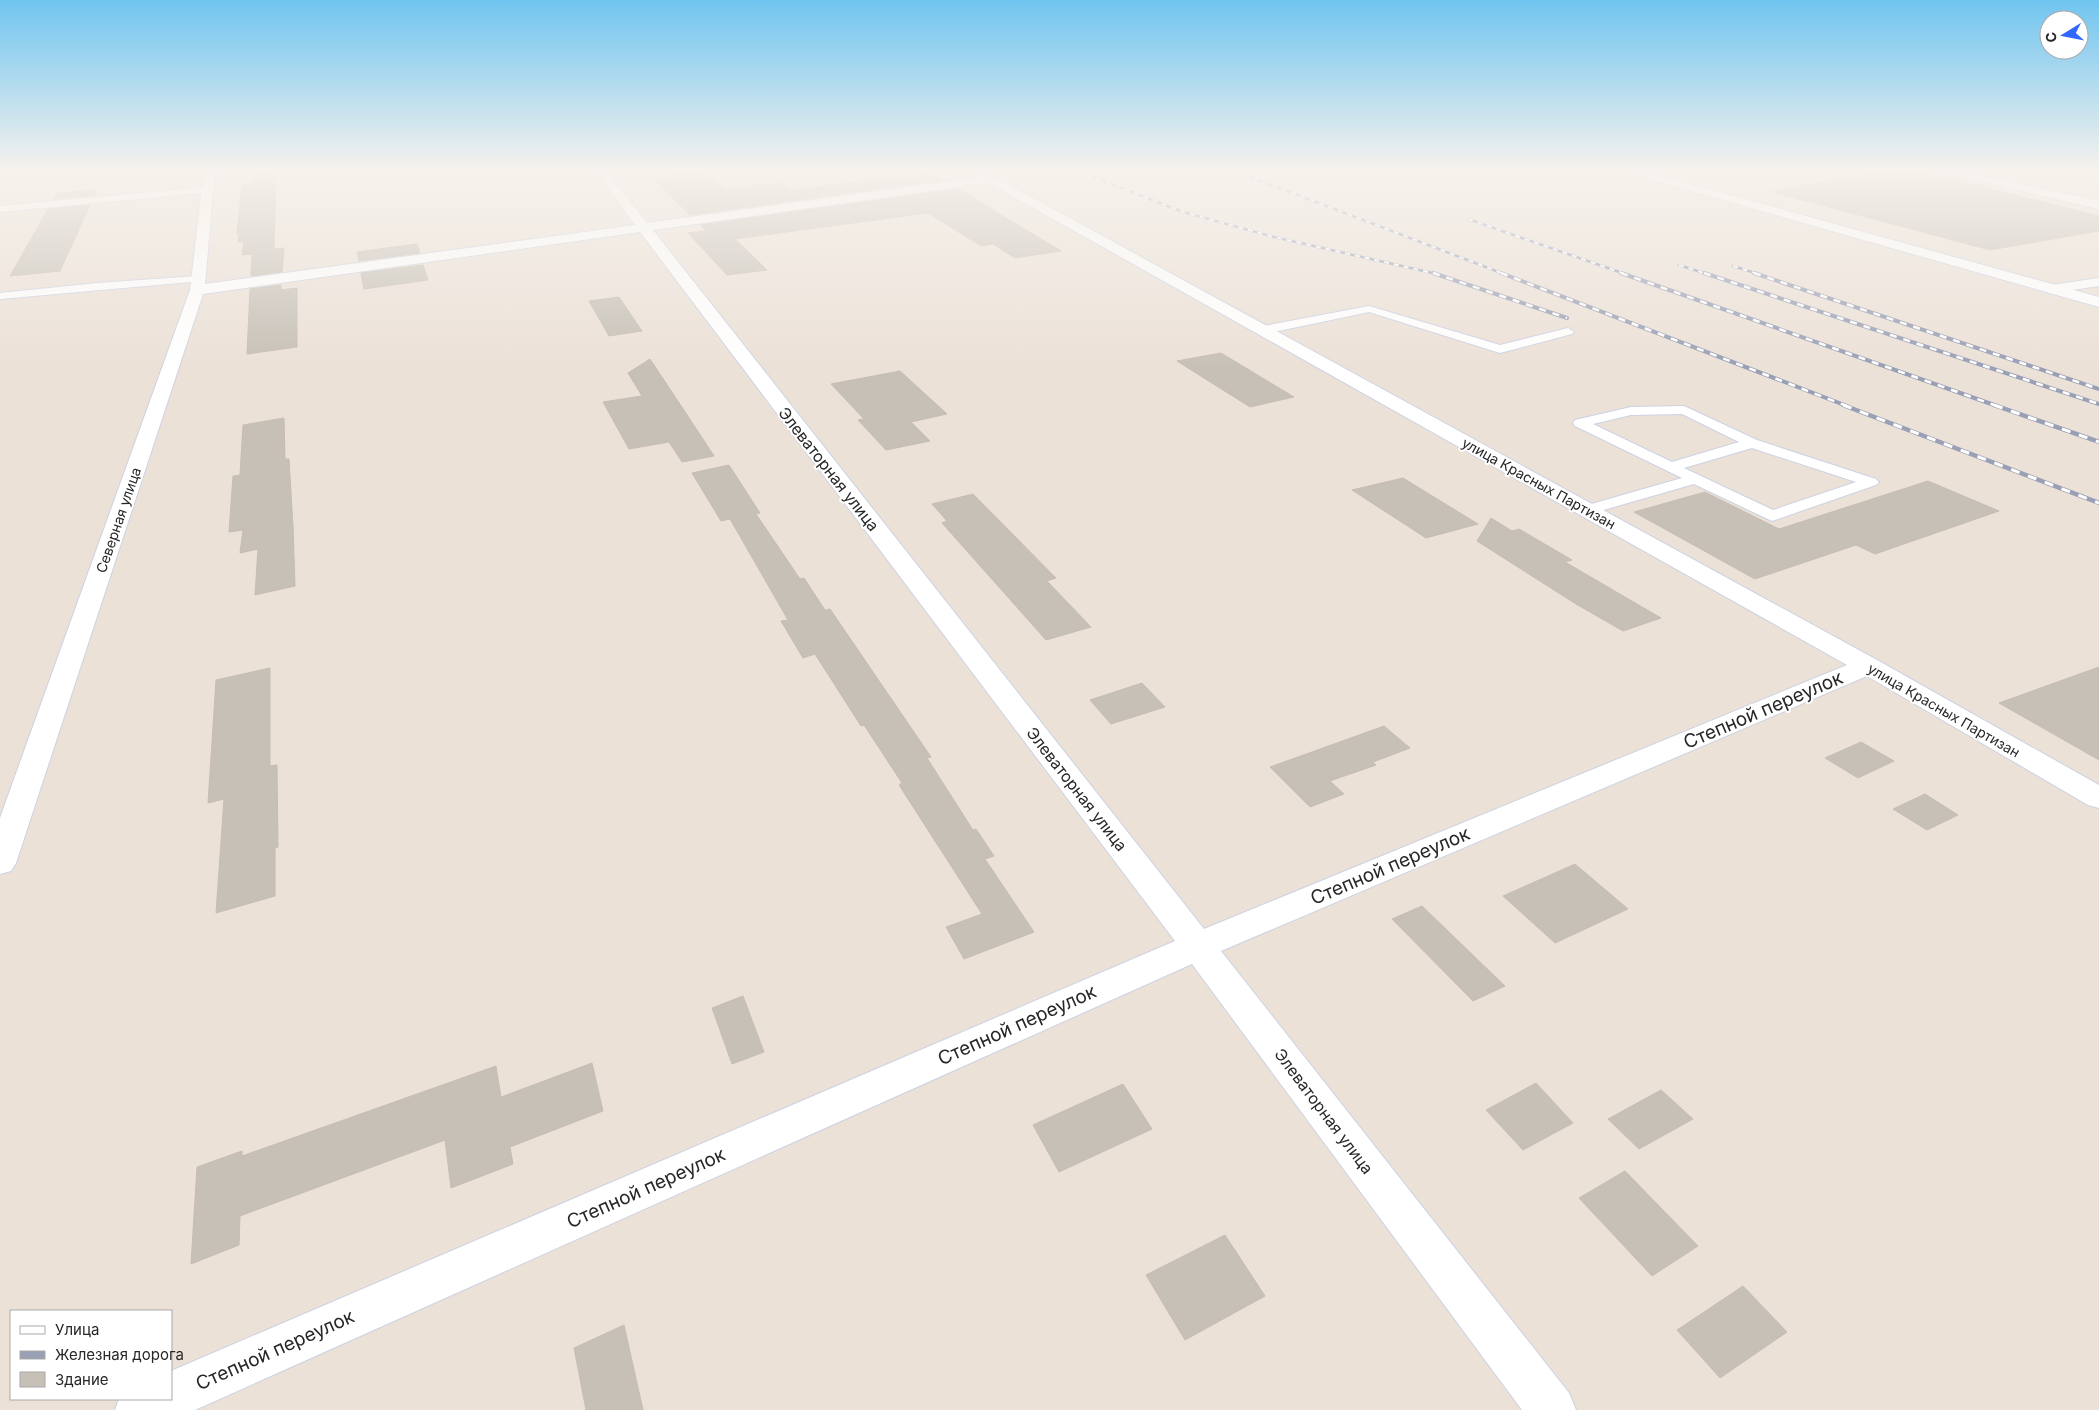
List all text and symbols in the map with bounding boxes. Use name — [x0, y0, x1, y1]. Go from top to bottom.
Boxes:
north arrow — [2039, 10, 2089, 60]
text: С — [2041, 31, 2060, 44]
street label: Элеваторная улица — [774, 403, 884, 535]
street label: улица Красных Партизан — [1459, 434, 1619, 532]
street label: Северная улица — [92, 465, 144, 575]
street label: улица Красных Партизан — [1865, 659, 2023, 761]
street label: Степной переулок — [1680, 666, 1847, 754]
street label: Элеваторная улица — [1022, 723, 1132, 855]
street label: Степной переулок — [1307, 822, 1474, 910]
street label: Степной переулок — [934, 979, 1100, 1070]
street label: Элеваторная улица — [1270, 1044, 1378, 1178]
street label: Степной переулок — [563, 1142, 729, 1233]
street label: Степной переулок — [192, 1304, 358, 1395]
legend — [10, 1310, 172, 1400]
text: Улица — [55, 1320, 99, 1339]
text: Железная дорога — [55, 1345, 184, 1364]
text: Здание — [55, 1370, 109, 1389]

